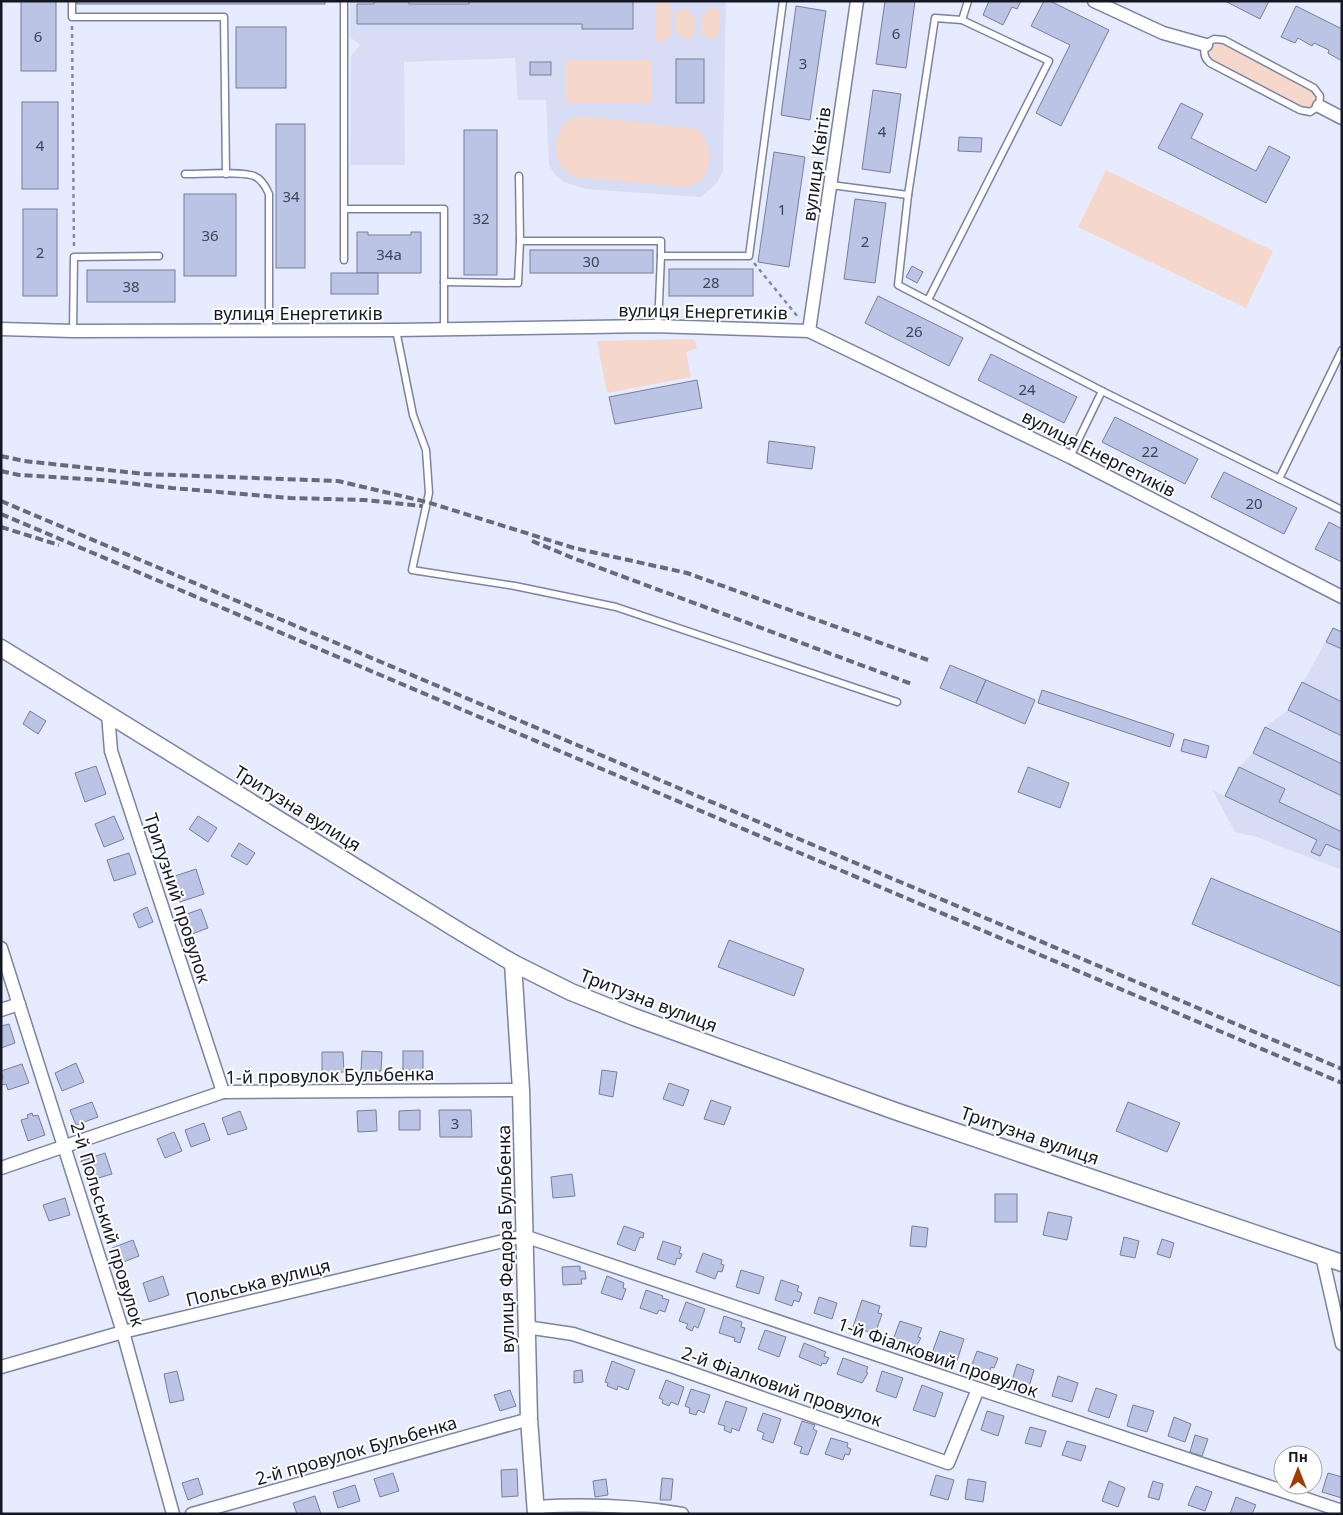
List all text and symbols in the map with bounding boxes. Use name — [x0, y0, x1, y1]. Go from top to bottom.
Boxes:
house number: 6 — [892, 23, 900, 43]
house number: 6 — [34, 26, 42, 46]
house number: 3 — [799, 53, 807, 73]
street label: вулиця Квітів — [796, 105, 836, 223]
house number: 4 — [878, 121, 887, 141]
house number: 4 — [36, 135, 45, 155]
house number: 34 — [282, 186, 300, 206]
house number: 1 — [778, 199, 786, 219]
house number: 32 — [472, 208, 490, 228]
house number: 36 — [201, 225, 219, 245]
house number: 2 — [861, 231, 869, 251]
house number: 2 — [36, 242, 44, 262]
house number: 34а — [376, 244, 402, 264]
house number: 30 — [582, 251, 600, 271]
house number: 28 — [702, 272, 720, 292]
house number: 38 — [122, 276, 140, 296]
street label: вулиця Енергетиків — [618, 298, 788, 324]
street label: вулиця Енергетиків — [213, 301, 383, 325]
house number: 26 — [905, 321, 923, 341]
house number: 24 — [1018, 379, 1036, 399]
street label: вулиця Енергетиків — [1018, 404, 1180, 502]
house number: 22 — [1141, 441, 1159, 461]
house number: 20 — [1245, 493, 1263, 513]
street label: Тритузна вулиця — [230, 759, 366, 857]
street label: Тритузний провулок — [139, 810, 217, 987]
street label: Тритузна вулиця — [577, 963, 721, 1037]
street label: 1-й провулок Бульбенка — [225, 1061, 435, 1089]
street label: Тритузна вулиця — [958, 1100, 1102, 1170]
house number: 3 — [451, 1113, 459, 1133]
street label: 2-й Польський провулок — [65, 1119, 151, 1330]
street label: вулиця Федора Бульбенка — [491, 1125, 519, 1353]
street label: Польська вулиця — [183, 1252, 333, 1312]
street label: 1-й Фіалковий провулок — [835, 1311, 1042, 1403]
street label: 2-й Фіалковий провулок — [679, 1340, 886, 1432]
street label: 2-й провулок Бульбенка — [252, 1410, 460, 1490]
north arrow — [1273, 1445, 1323, 1495]
text: Пн — [1288, 1447, 1308, 1466]

